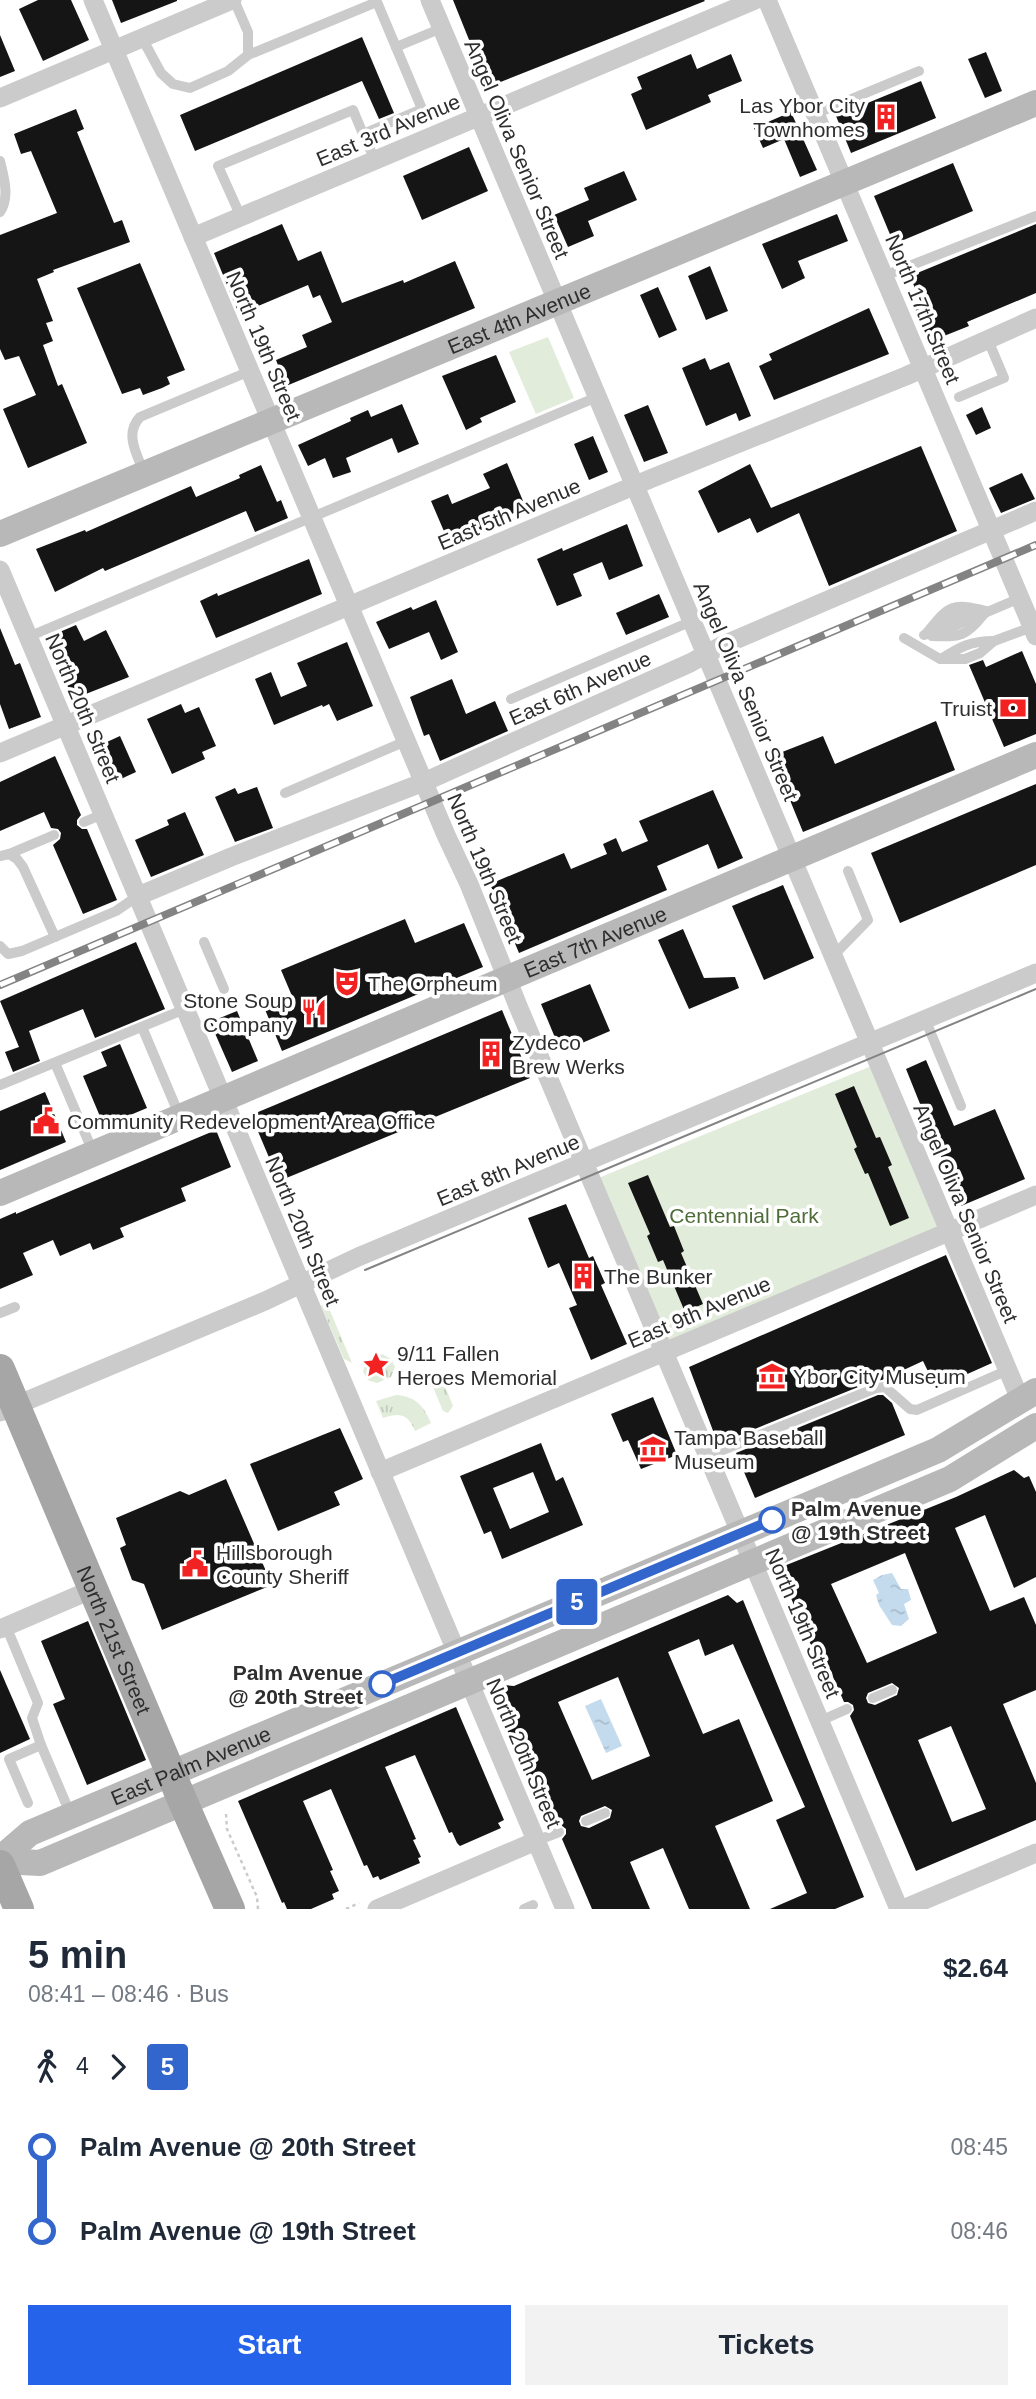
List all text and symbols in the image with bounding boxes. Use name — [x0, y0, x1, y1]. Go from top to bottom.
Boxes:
street label: Angel Oliva Senior Street — [460, 36, 574, 262]
street label: East 3rd Avenue — [313, 89, 463, 171]
place label: Las Ybor City Townhomes — [739, 94, 866, 141]
building icon: Las Ybor City Townhomes — [871, 102, 901, 132]
street label: North 17th Street — [881, 231, 965, 387]
street label: North 19th Street — [222, 268, 306, 424]
street label: East 4th Avenue — [444, 278, 594, 358]
street label: East 5th Avenue — [434, 474, 584, 554]
street label: Angel Oliva Senior Street — [689, 578, 803, 804]
street label: North 20th Street — [41, 630, 125, 786]
street label: East 6th Avenue — [506, 646, 654, 730]
bank icon: Truist — [998, 693, 1028, 723]
place label: Truist — [940, 697, 992, 720]
street label: North 19th Street — [443, 790, 527, 946]
street label: East 7th Avenue — [520, 901, 670, 982]
theatre icon: The Orpheum — [332, 968, 362, 998]
place label: The Orpheum — [368, 972, 498, 995]
place label: Stone Soup Company — [183, 989, 293, 1036]
restaurant icon: Stone Soup Company — [299, 997, 329, 1027]
place label: Zydeco Brew Werks — [512, 1031, 625, 1078]
building icon: Zydeco Brew Werks — [476, 1039, 506, 1069]
street label: Angel Oliva Senior Street — [909, 1100, 1023, 1326]
public building icon: Community Redevelopment Area Office — [31, 1106, 61, 1136]
place label: Community Redevelopment Area Office — [67, 1110, 435, 1133]
street label: East 8th Avenue — [433, 1130, 583, 1210]
street label: North 20th Street — [261, 1153, 345, 1309]
park label: Centennial Park — [669, 1204, 819, 1227]
building icon: The Bunker — [568, 1261, 598, 1291]
place label: The Bunker — [604, 1265, 713, 1288]
street label: East 9th Avenue — [624, 1272, 774, 1352]
place label: 9/11 Fallen Heroes Memorial — [397, 1342, 557, 1389]
place icon: 9/11 Fallen Heroes Memorial — [361, 1350, 391, 1380]
museum icon: Ybor City Museum — [757, 1361, 787, 1391]
place label: Ybor City Museum — [793, 1365, 966, 1388]
place label: Tampa Baseball Museum — [674, 1426, 823, 1473]
museum icon: Tampa Baseball Museum — [638, 1434, 668, 1464]
place label: Palm Avenue @ 19th Street — [791, 1497, 926, 1544]
marker: Palm Avenue @ 19th Street — [759, 1507, 785, 1533]
place label: Hillsborough County Sheriff — [216, 1541, 349, 1588]
street label: North 19th Street — [761, 1545, 845, 1701]
public building icon: Hillsborough County Sheriff — [180, 1549, 210, 1579]
street label: North 21st Street — [73, 1562, 156, 1718]
line badge: 5 — [554, 1579, 600, 1625]
text: 5 — [570, 1588, 584, 1615]
place label: Palm Avenue @ 20th Street — [228, 1661, 363, 1708]
marker: Palm Avenue @ 20th Street — [369, 1671, 395, 1697]
street label: North 20th Street — [482, 1675, 566, 1831]
street label: East Palm Avenue — [107, 1721, 274, 1809]
text: 5 min — [28, 1934, 127, 1976]
text: $2.64 — [943, 1953, 1008, 1983]
text: 08:41 – 08:46 · Bus — [28, 1981, 229, 2007]
icon: walk — [28, 2048, 66, 2086]
icon: forward — [99, 2048, 137, 2086]
text: 4 — [76, 2053, 89, 2079]
text: 5 — [161, 2053, 174, 2080]
text: Palm Avenue @ 20th Street — [80, 2132, 416, 2162]
text: 08:45 — [950, 2134, 1008, 2160]
text: Palm Avenue @ 19th Street — [80, 2216, 416, 2246]
text: 08:46 — [950, 2218, 1008, 2244]
button: Start — [28, 2305, 511, 2385]
button: Tickets — [525, 2305, 1008, 2385]

